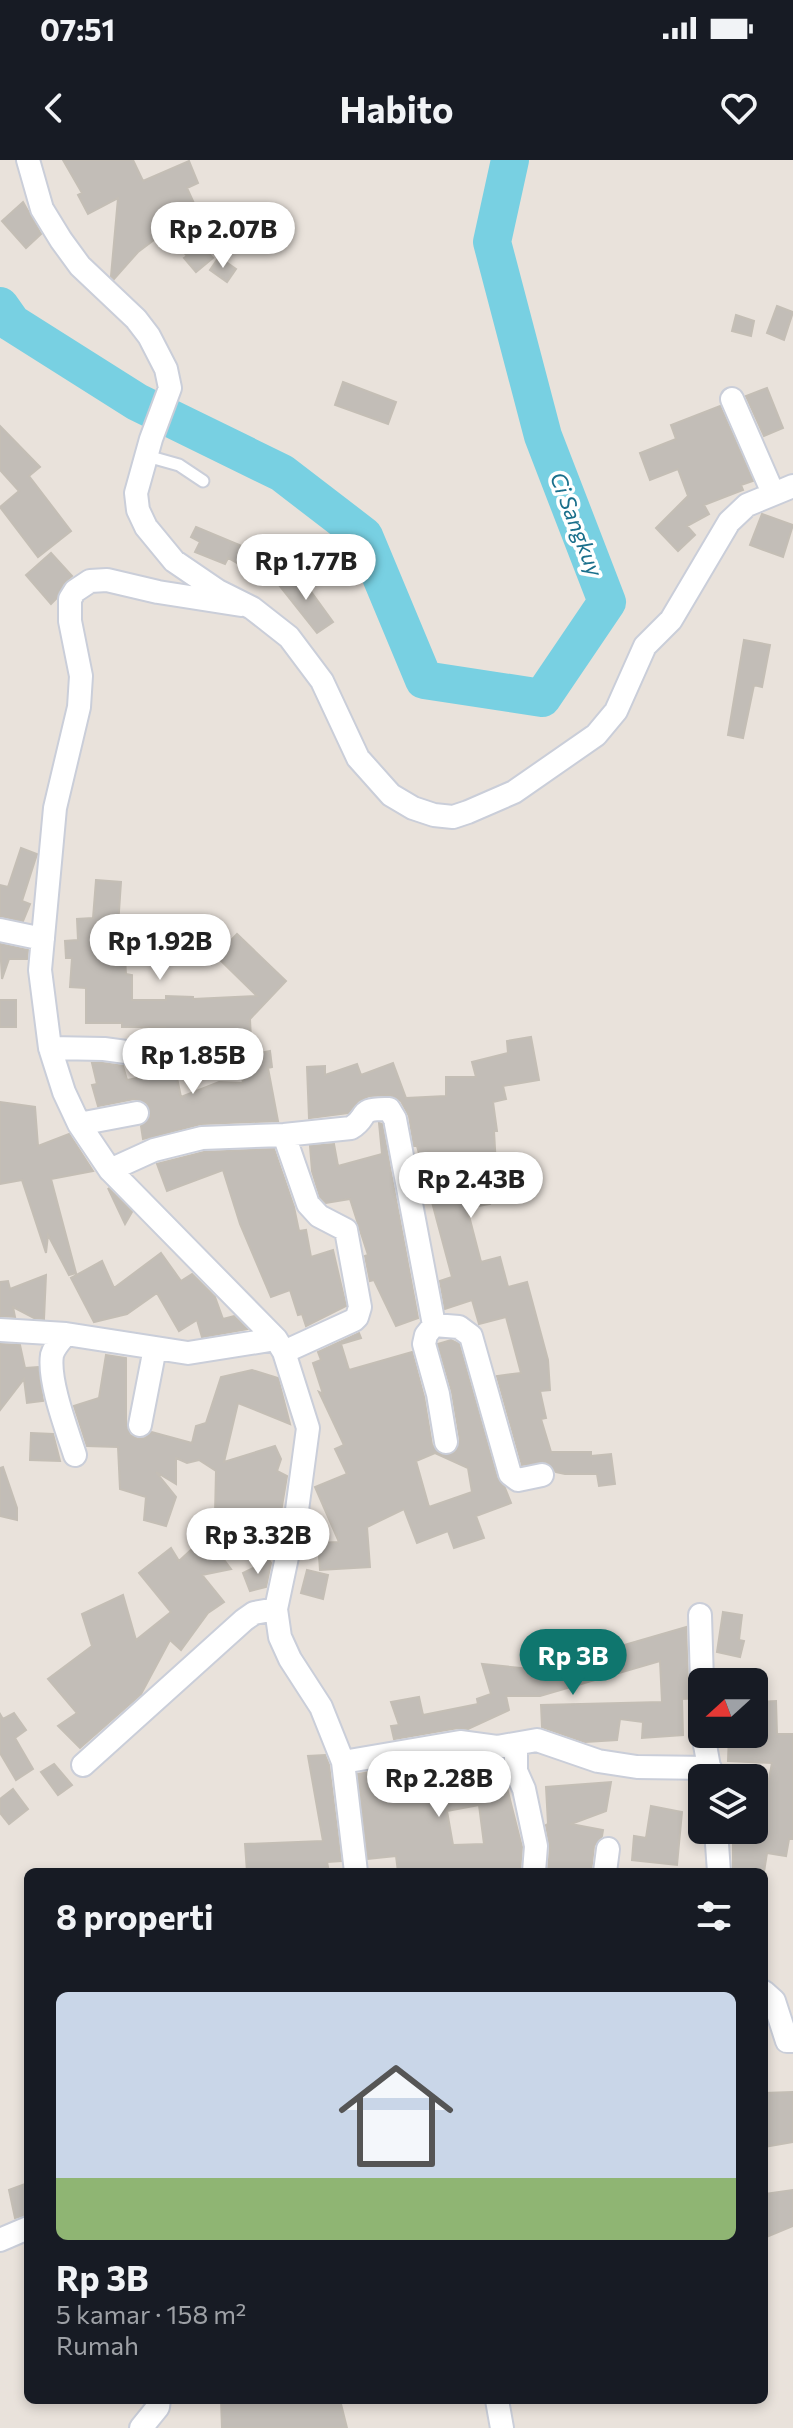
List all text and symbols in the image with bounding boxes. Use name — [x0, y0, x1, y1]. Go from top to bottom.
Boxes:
text: 07:51 — [40, 10, 115, 47]
icon: back — [32, 86, 76, 130]
text: Habito — [340, 86, 453, 130]
icon: heart — [717, 86, 761, 130]
pin: Rp 2.07B — [140, 202, 306, 270]
text: Rp 2.07B — [169, 212, 277, 243]
water label: Ci Sangkuy — [545, 468, 609, 581]
pin: Rp 1.77B — [223, 534, 389, 602]
text: Rp 1.77B — [255, 544, 357, 575]
pin: Rp 1.92B — [77, 914, 243, 982]
text: Rp 1.92B — [108, 924, 212, 955]
pin: Rp 1.85B — [110, 1028, 276, 1096]
text: Rp 1.85B — [140, 1038, 246, 1069]
pin: Rp 2.43B — [388, 1152, 554, 1220]
text: Rp 2.43B — [417, 1162, 525, 1193]
pin: Rp 3.32B — [175, 1508, 341, 1576]
text: Rp 3.32B — [205, 1518, 312, 1549]
pin: Rp 3B — [517, 1629, 629, 1697]
text: Rp 3B — [538, 1639, 608, 1670]
north arrow — [688, 1668, 768, 1748]
map controls — [688, 1668, 768, 1844]
pin: Rp 2.28B — [356, 1751, 522, 1819]
text: Rp 2.28B — [385, 1761, 493, 1792]
button: layers — [688, 1764, 768, 1844]
icon: filters — [692, 1894, 736, 1938]
text: 8 properti — [56, 1895, 213, 1937]
icon: home — [324, 2044, 468, 2188]
text: Rp 3B — [56, 2256, 148, 2298]
text: 5 kamar · 158 m² — [56, 2298, 246, 2329]
text: Rumah — [56, 2329, 139, 2360]

